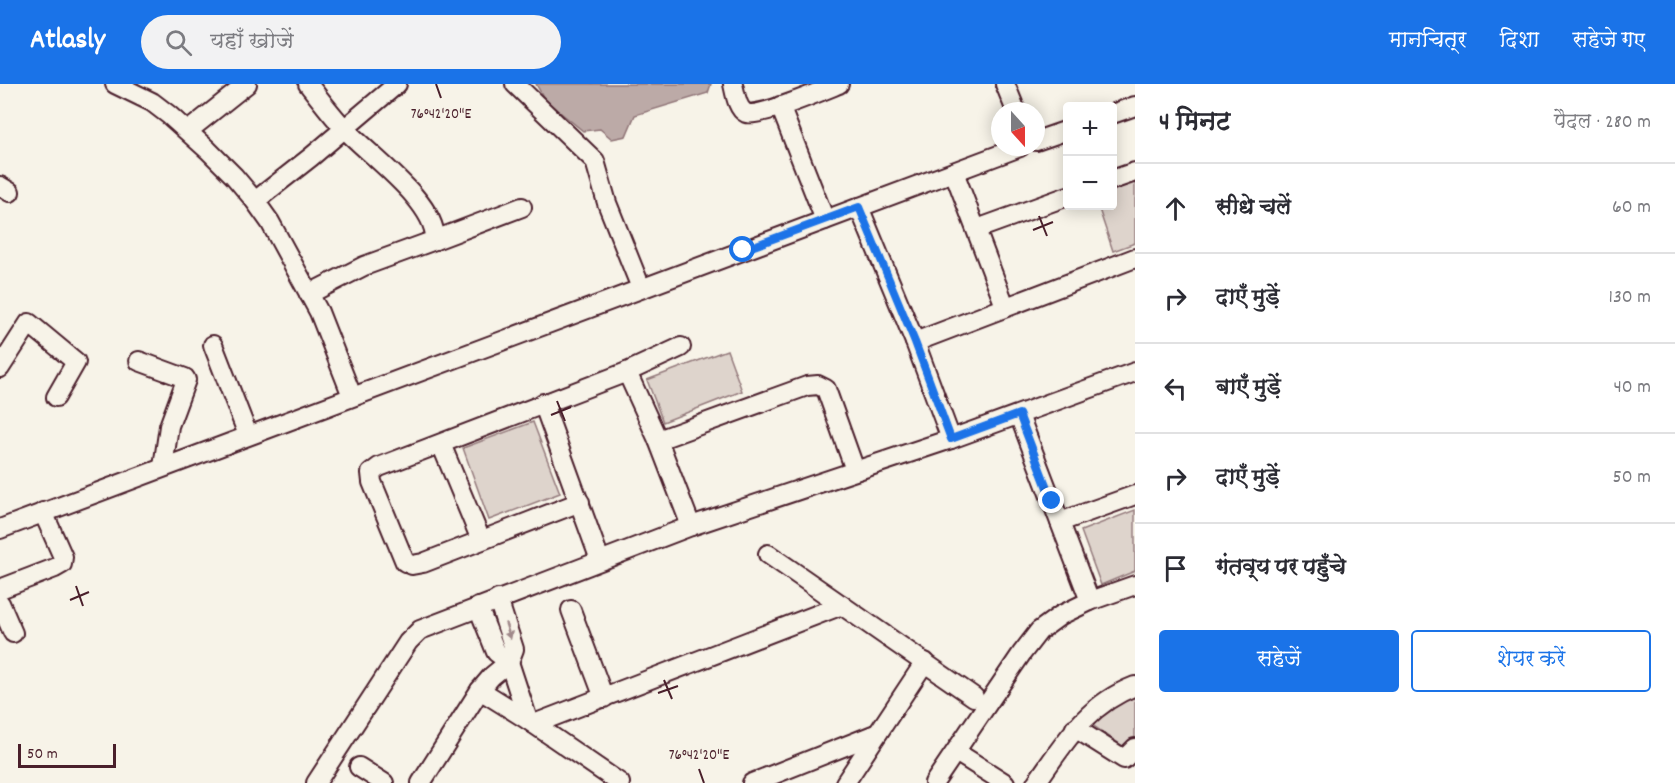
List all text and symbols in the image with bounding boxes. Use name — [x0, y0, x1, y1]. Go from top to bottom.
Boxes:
search box — [141, 15, 561, 69]
text: Atlasly — [30, 22, 105, 62]
icon: search — [162, 26, 195, 59]
text: यहाँ खोजें — [210, 27, 294, 58]
text: मानचित्र — [1389, 27, 1466, 57]
text: दिशा — [1499, 27, 1539, 57]
text: सहेजे गए — [1572, 27, 1645, 57]
north arrow — [991, 102, 1045, 156]
map controls — [1063, 102, 1117, 210]
button: + — [1063, 102, 1117, 156]
text: 76°42'20"E — [411, 104, 471, 126]
text: 4 मिनट — [1159, 105, 1230, 142]
text: पैदल · 280 m — [1554, 109, 1651, 137]
button: − — [1063, 156, 1117, 210]
icon: ahead — [1159, 192, 1192, 225]
text: सीधे चलें — [1216, 193, 1291, 224]
text: 60 m — [1612, 194, 1651, 222]
route start — [729, 236, 755, 262]
icon: right — [1159, 282, 1192, 315]
text: दाएँ मुड़ें — [1216, 283, 1280, 314]
text: 130 m — [1609, 284, 1651, 312]
icon: left — [1159, 372, 1192, 405]
text: बाएँ मुड़ें — [1216, 373, 1281, 404]
text: 40 m — [1613, 374, 1651, 402]
icon: right — [1159, 462, 1192, 495]
text: दाएँ मुड़ें — [1216, 463, 1280, 494]
text: 50 m — [1613, 464, 1651, 492]
route end — [1038, 487, 1064, 513]
icon: arrive — [1159, 552, 1192, 585]
text: गंतव्य पर पहुँचे — [1216, 553, 1346, 584]
one-way arrow — [504, 622, 514, 640]
button: सहेजें — [1159, 630, 1399, 692]
button: शेयर करें — [1411, 630, 1651, 692]
scale bar — [18, 741, 116, 768]
text: 50 m — [27, 743, 58, 766]
text: 76°42'20"E — [669, 745, 729, 767]

